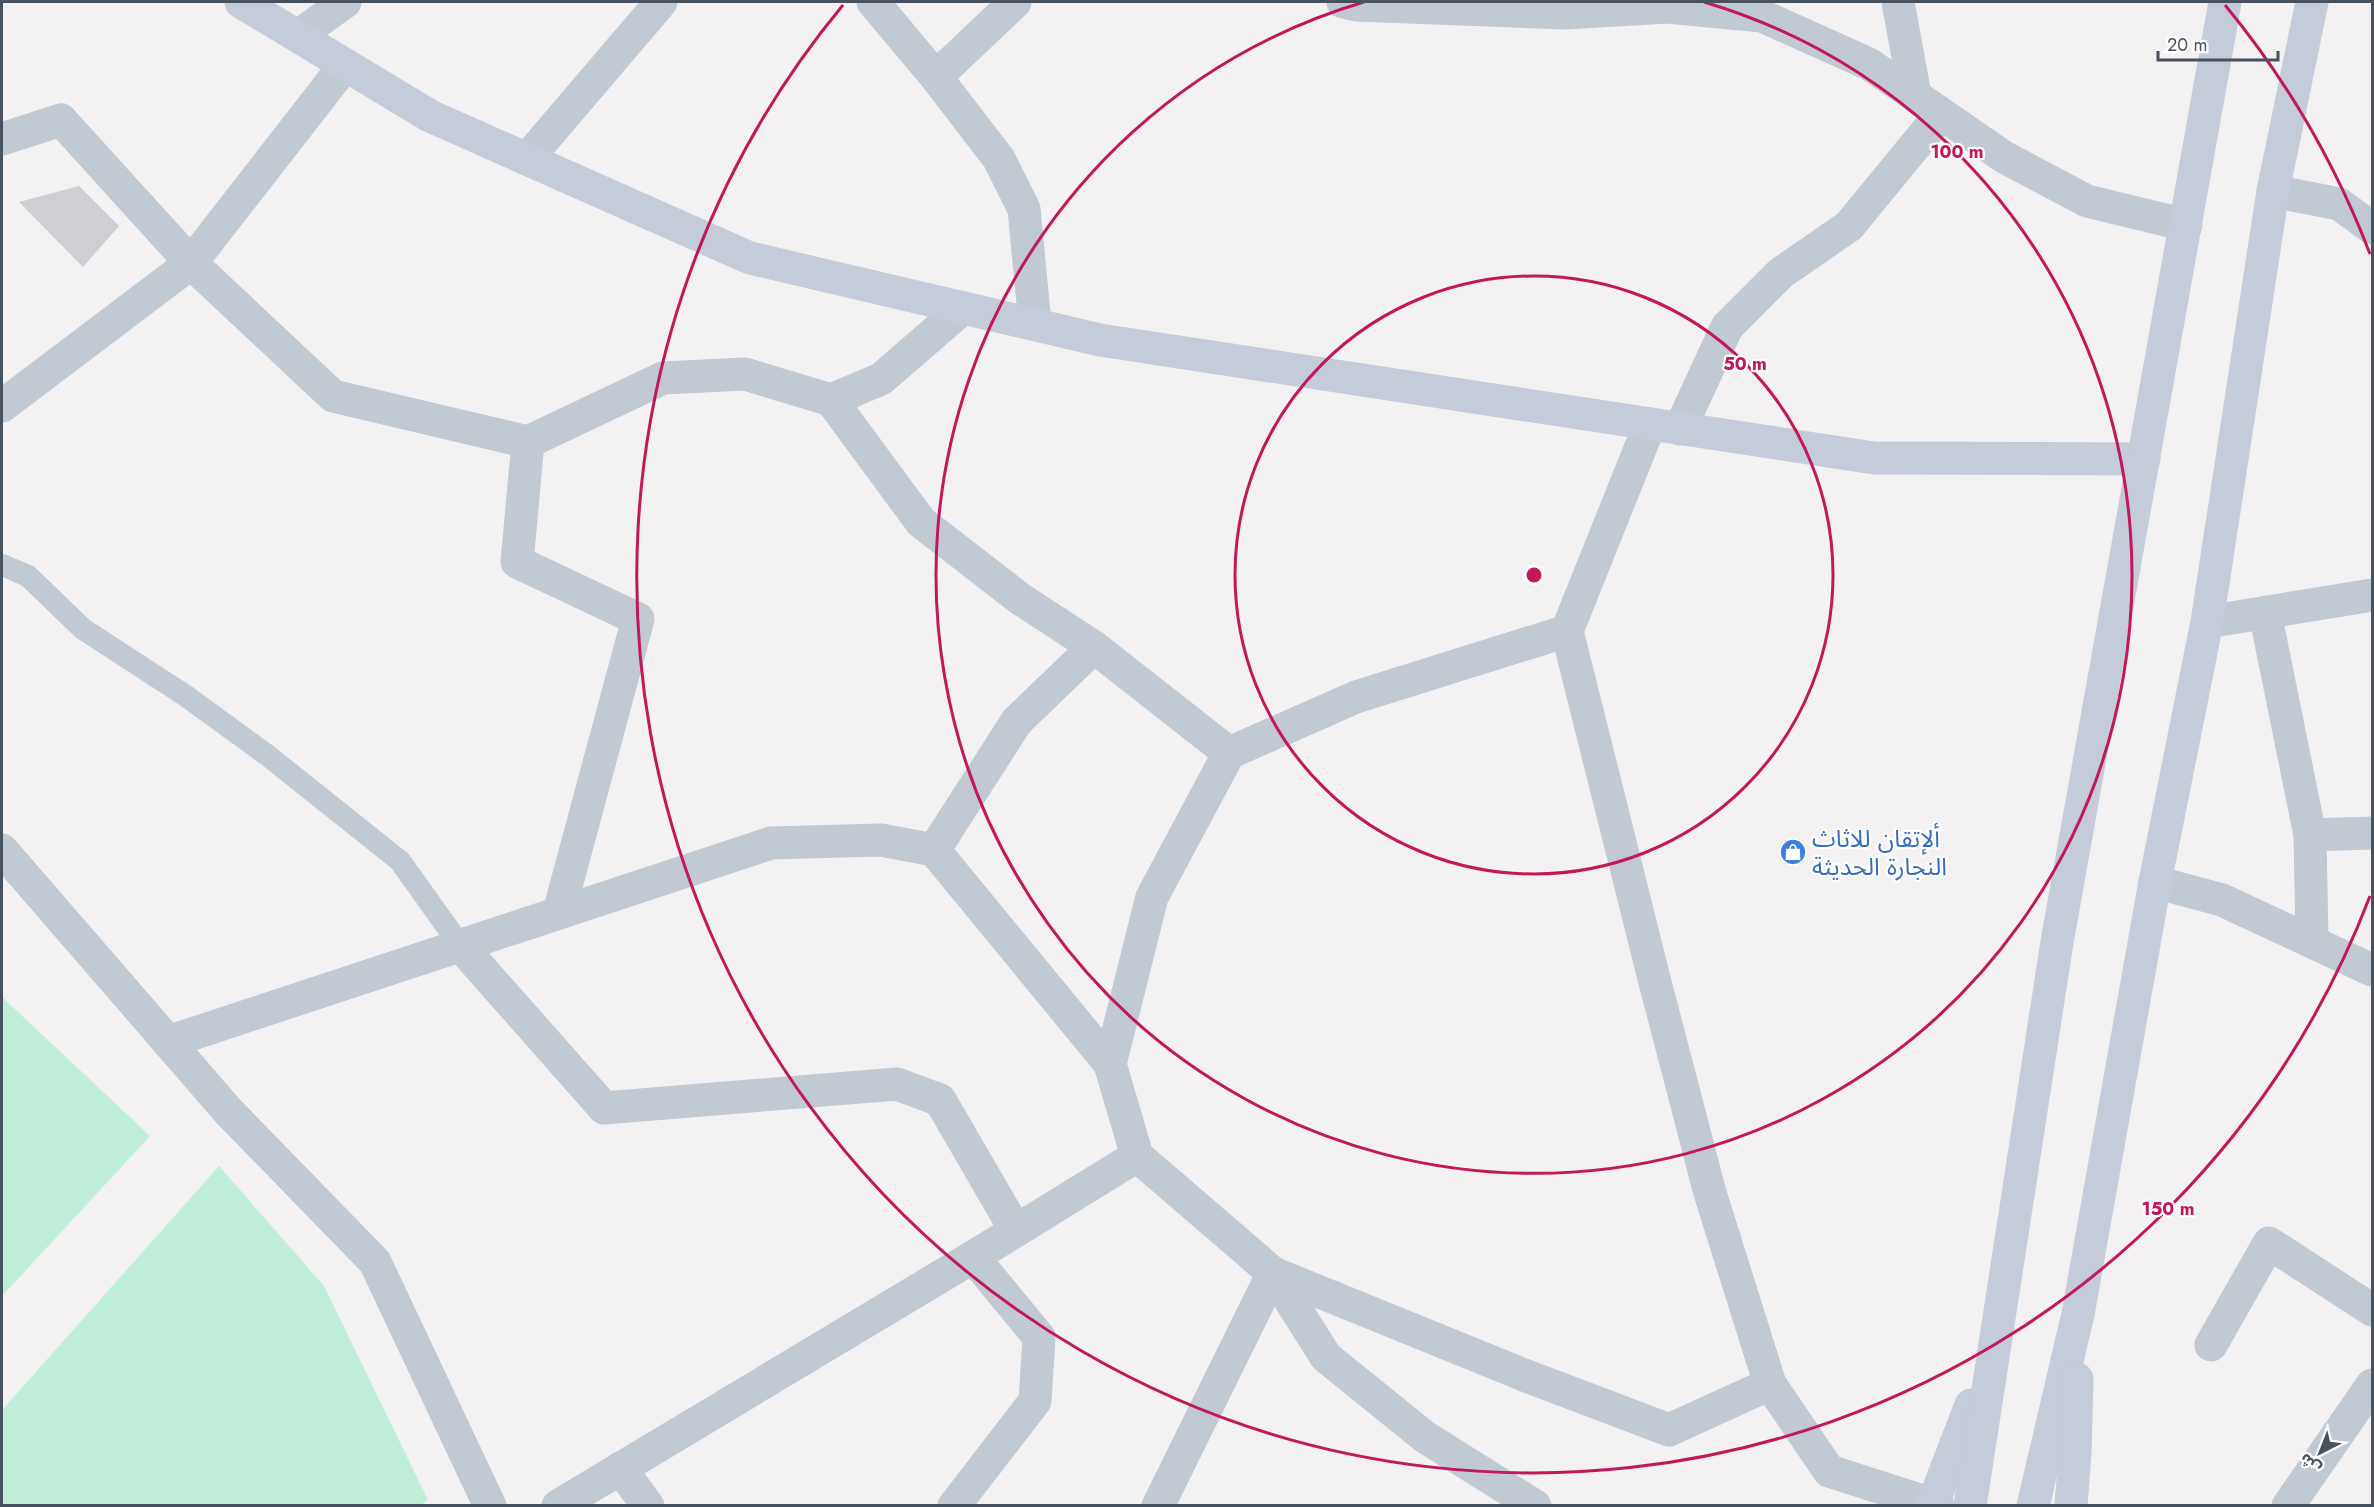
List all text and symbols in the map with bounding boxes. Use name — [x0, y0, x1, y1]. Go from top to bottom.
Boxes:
scale bar — [2158, 24, 2278, 62]
text: 20 m — [2167, 32, 2207, 58]
text: 100 m — [1930, 139, 1984, 165]
text: 50 m — [1723, 351, 1767, 377]
centre of rings — [1524, 565, 1544, 585]
place label: ألإتقان للاثاث النجارة الحديثة — [1812, 821, 1947, 884]
shop icon: ألإتقان للاثاث النجارة الحديثة — [1778, 837, 1808, 867]
text: 150 m — [2142, 1196, 2194, 1222]
north arrow — [2290, 1423, 2350, 1483]
text: ش — [2294, 1448, 2326, 1480]

